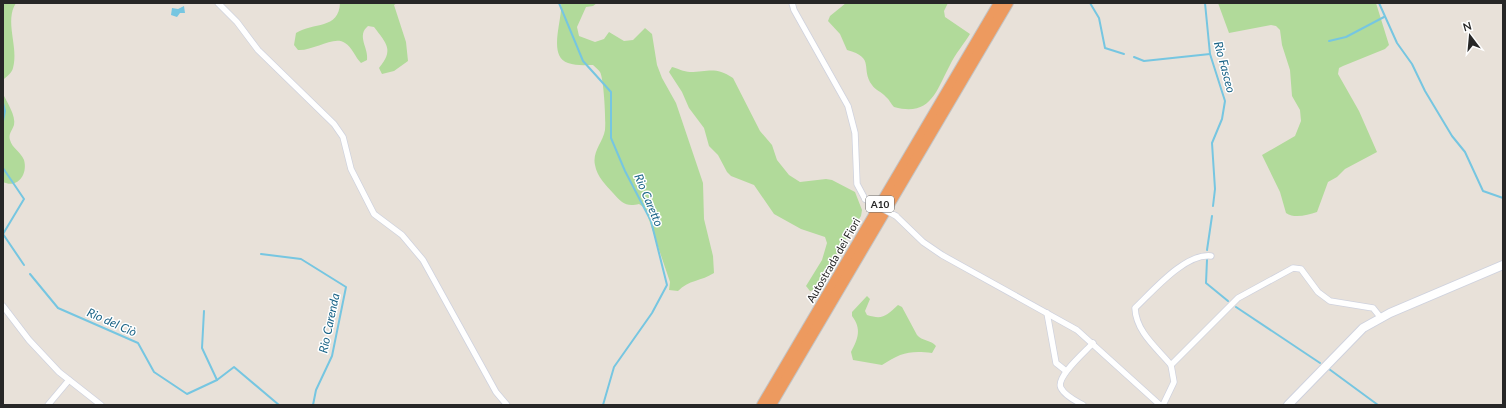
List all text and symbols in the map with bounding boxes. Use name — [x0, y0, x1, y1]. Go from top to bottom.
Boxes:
north arrow — [1450, 16, 1490, 56]
text: N — [1461, 18, 1473, 33]
water label: Rio Fasceo — [1211, 40, 1239, 94]
water label: Rio Caretto — [631, 171, 667, 229]
road number: A10 — [866, 196, 894, 212]
street label: Autostrada dei Fiori — [804, 215, 863, 305]
water label: Rio Carenda — [315, 292, 343, 354]
water label: Rio del Ciò — [85, 304, 139, 340]

